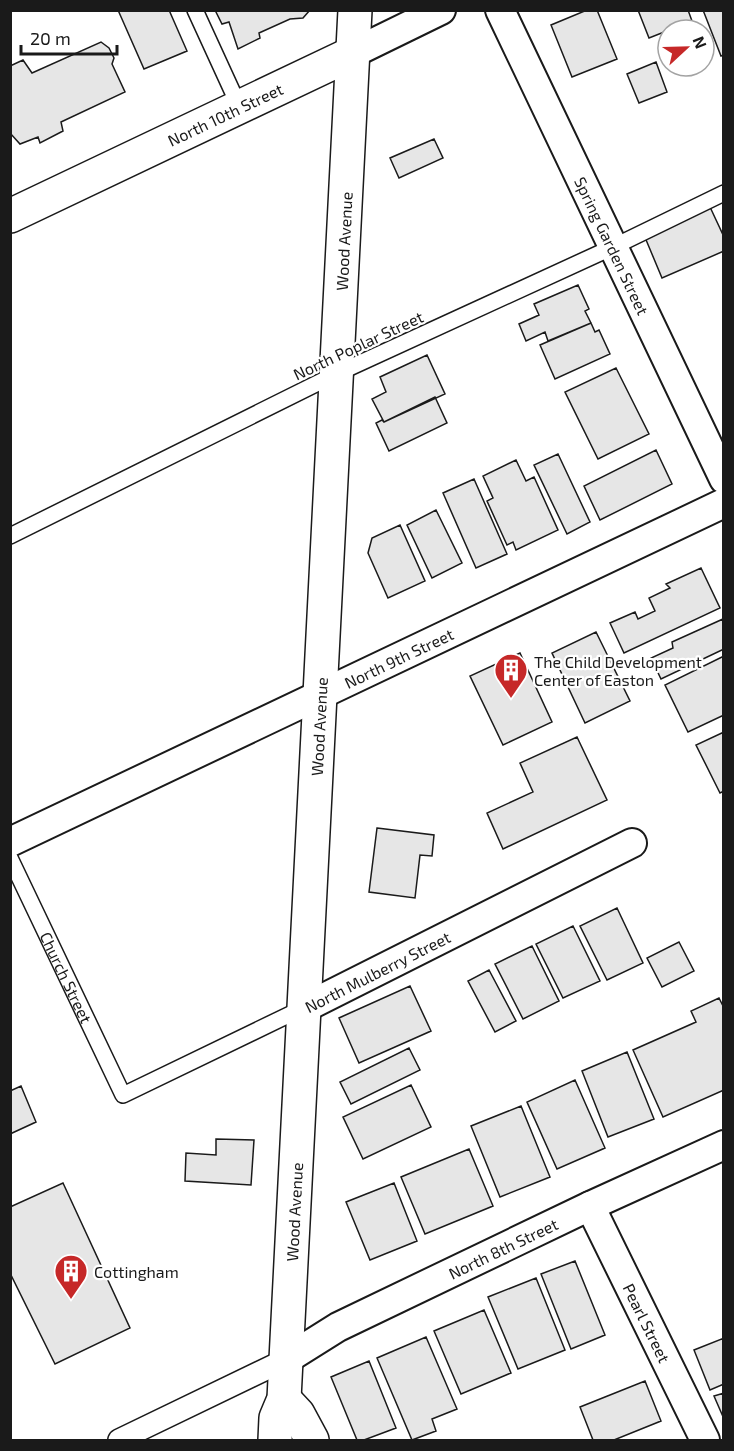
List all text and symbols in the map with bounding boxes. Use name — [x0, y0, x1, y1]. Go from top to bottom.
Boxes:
scale bar — [21, 18, 117, 56]
north arrow — [656, 18, 716, 78]
text: 20 m — [30, 27, 71, 49]
text: N — [689, 33, 711, 51]
street label: North 10th Street — [164, 78, 286, 149]
street label: Spring Garden Street — [571, 173, 654, 318]
street label: Wood Avenue — [331, 191, 355, 291]
street label: North Poplar Street — [290, 307, 426, 383]
street label: North 9th Street — [341, 624, 456, 692]
building icon: The Child Development Center of Easton — [493, 652, 529, 699]
place label: The Child Development Center of Easton — [534, 652, 702, 689]
street label: Wood Avenue — [306, 677, 330, 776]
street label: North Mulberry Street — [301, 927, 453, 1016]
street label: Church Street — [37, 928, 97, 1026]
street label: Wood Avenue — [282, 1162, 306, 1262]
street label: North 8th Street — [445, 1214, 561, 1282]
building icon: Cottingham — [53, 1253, 89, 1300]
place label: Cottingham — [94, 1262, 179, 1281]
street label: Pearl Street — [620, 1280, 675, 1365]

